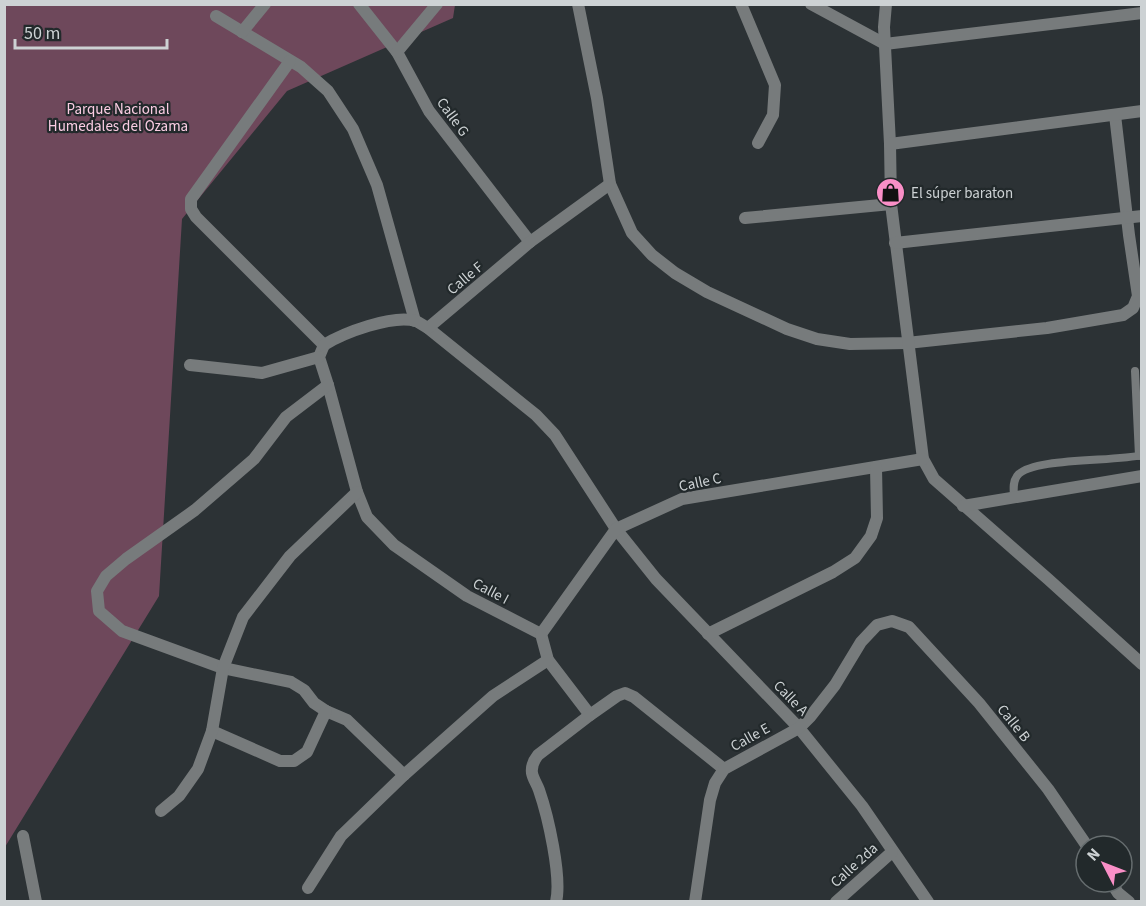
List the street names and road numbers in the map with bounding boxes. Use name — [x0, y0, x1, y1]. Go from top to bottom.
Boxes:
street label: Calle G — [431, 94, 474, 141]
street label: Calle F — [443, 257, 488, 300]
street label: Calle C — [677, 468, 724, 497]
street label: Calle I — [469, 573, 513, 610]
street label: Calle A — [768, 676, 813, 721]
street label: Calle B — [992, 700, 1035, 747]
street label: Calle E — [727, 718, 774, 757]
street label: Calle 2da — [826, 838, 883, 892]

